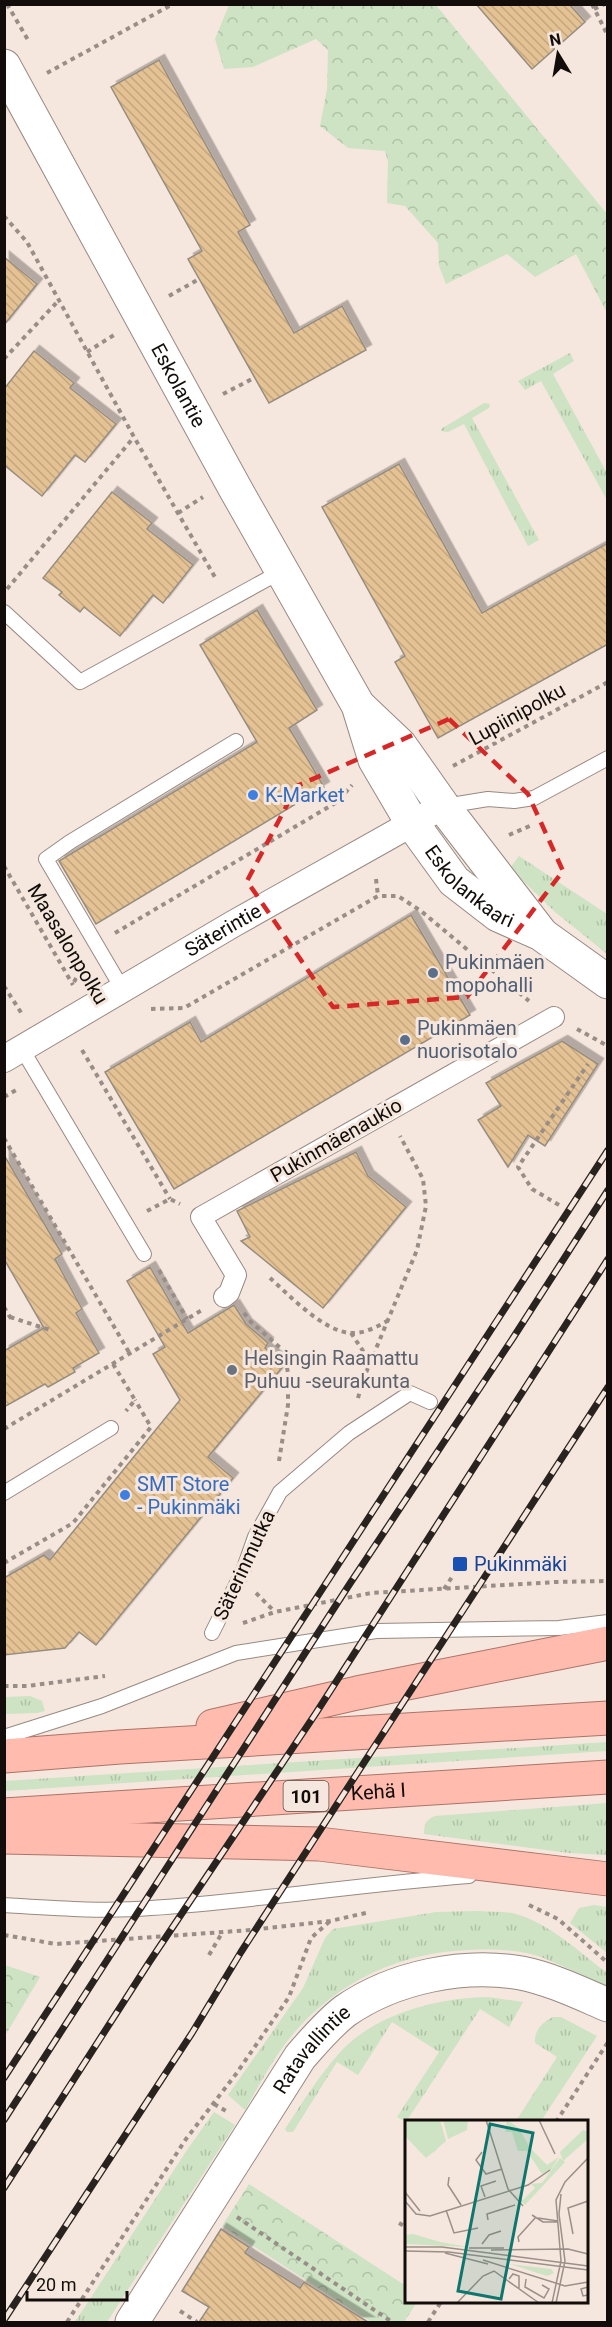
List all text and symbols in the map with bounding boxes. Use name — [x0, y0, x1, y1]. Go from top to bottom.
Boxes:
north arrow — [528, 24, 588, 84]
text: N — [548, 29, 563, 50]
street label: Eskolantie — [146, 339, 211, 431]
street label: Lupiinipolku — [464, 678, 570, 750]
place label: K-Market — [265, 783, 345, 807]
marker: K-Market — [246, 788, 260, 802]
street label: Eskolankaari — [420, 840, 518, 933]
street label: Maasalonpolku — [23, 879, 113, 1009]
street label: Säterintie — [180, 899, 265, 962]
place label: Pukinmäen mopohalli — [445, 950, 545, 997]
marker: Pukinmäen mopohalli — [426, 966, 440, 980]
place label: Pukinmäen nuorisotalo — [417, 1016, 518, 1063]
marker: Pukinmäen nuorisotalo — [398, 1033, 412, 1047]
street label: Pukinmäenaukio — [266, 1093, 406, 1187]
place label: Helsingin Raamattu Puhuu -seurakunta — [244, 1346, 419, 1393]
marker: Helsingin Raamattu Puhuu -seurakunta — [225, 1363, 239, 1377]
place label: SMT Store - Pukinmäki — [137, 1472, 241, 1519]
marker: SMT Store - Pukinmäki — [118, 1488, 132, 1502]
street label: Säterinmutka — [208, 1506, 280, 1624]
place label: Pukinmäki — [474, 1552, 567, 1576]
marker: Pukinmäki — [451, 1555, 469, 1573]
street label: Kehä I — [350, 1778, 407, 1805]
road number: 101 — [284, 1781, 328, 1811]
street label: Ratavallintie — [268, 2000, 355, 2098]
inset map — [405, 2120, 588, 2303]
scale bar — [27, 2264, 128, 2302]
text: 20 m — [36, 2274, 76, 2295]

